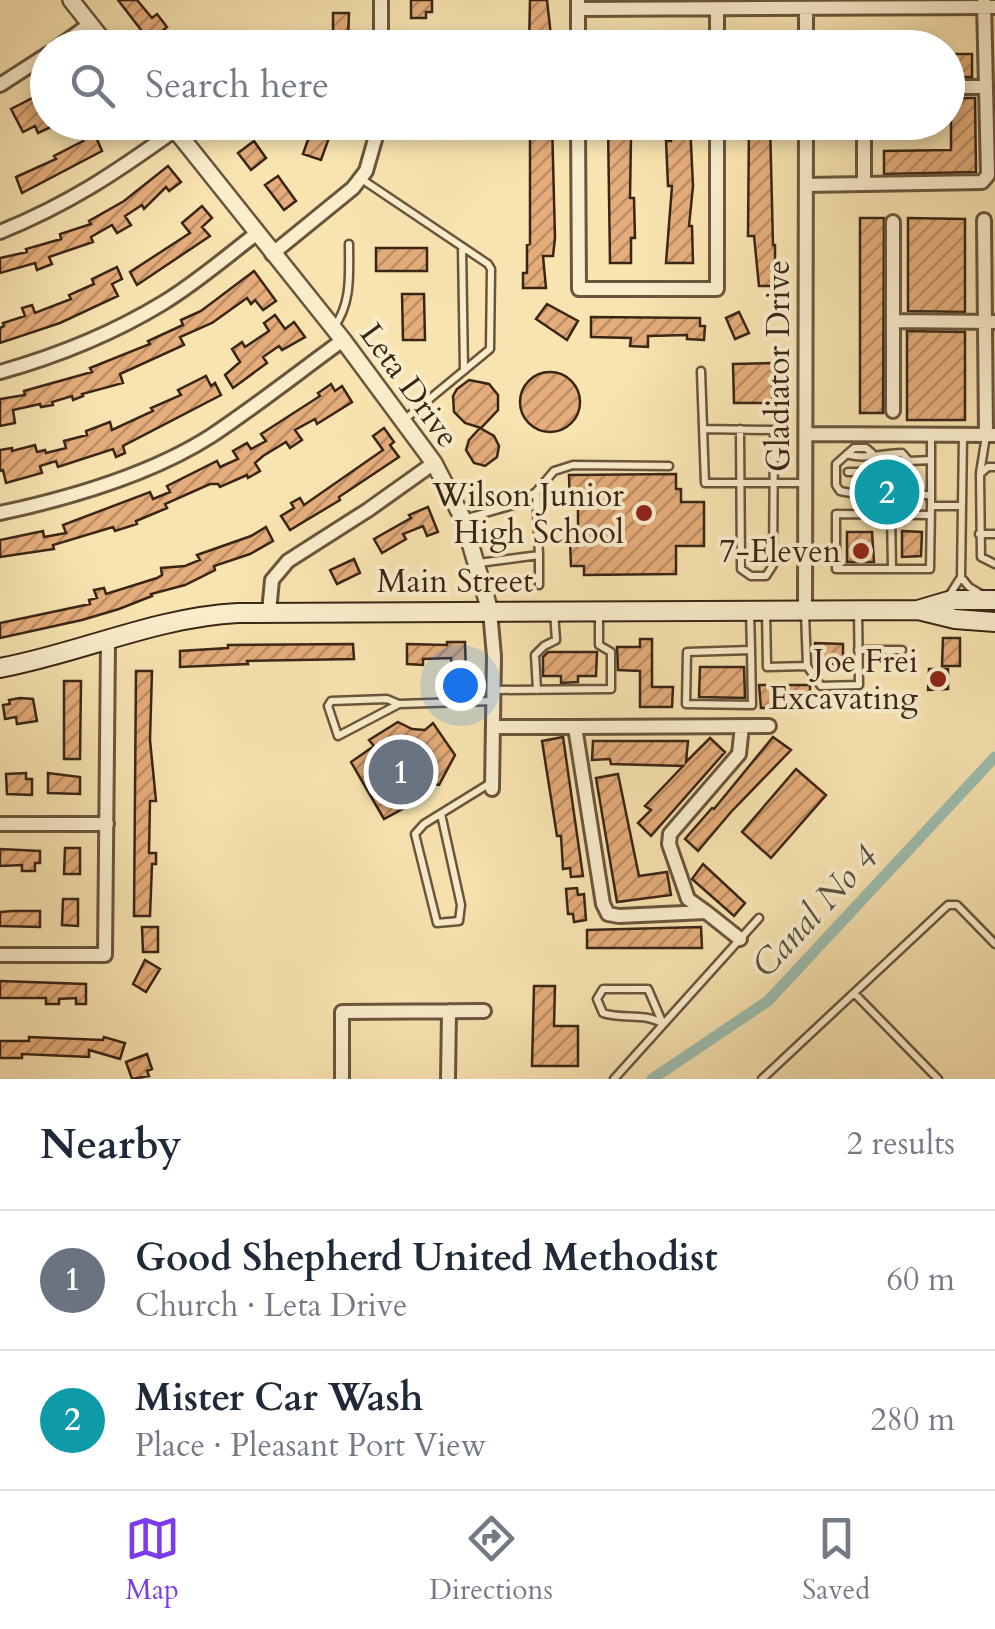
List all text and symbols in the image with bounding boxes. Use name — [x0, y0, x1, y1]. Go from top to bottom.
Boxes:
search box — [30, 30, 965, 140]
icon: search — [65, 58, 120, 113]
text: Search here — [145, 59, 329, 111]
street label: Gladiator Drive — [757, 260, 801, 472]
street label: Leta Drive — [349, 314, 469, 457]
pin: 2 — [854, 454, 920, 530]
place label: Wilson Junior High School — [431, 474, 624, 555]
marker: Wilson Junior High School — [633, 502, 655, 524]
place label: 7-Eleven — [719, 530, 841, 574]
marker: 7-Eleven — [850, 540, 872, 562]
street label: Main Street — [377, 560, 533, 604]
place label: Joe Frei Excavating — [769, 640, 918, 721]
your location — [435, 660, 486, 711]
marker: Joe Frei Excavating — [927, 668, 949, 690]
pin: 1 — [368, 734, 434, 810]
water label: Canal No 4 — [741, 835, 889, 988]
text: Nearby — [40, 1116, 182, 1173]
text: 2 results — [847, 1122, 955, 1166]
text: Good Shepherd United Methodist — [135, 1232, 718, 1284]
text: 1 — [64, 1258, 81, 1302]
text: 60 m — [887, 1258, 955, 1302]
text: Church · Leta Drive — [135, 1284, 408, 1328]
text: Mister Car Wash — [135, 1372, 423, 1424]
text: 2 — [64, 1398, 81, 1442]
text: 280 m — [870, 1398, 955, 1442]
text: Place · Pleasant Port View — [135, 1424, 486, 1468]
tab: Map — [125, 1511, 180, 1609]
tab: Directions — [429, 1511, 553, 1609]
tab: Saved — [802, 1511, 870, 1609]

